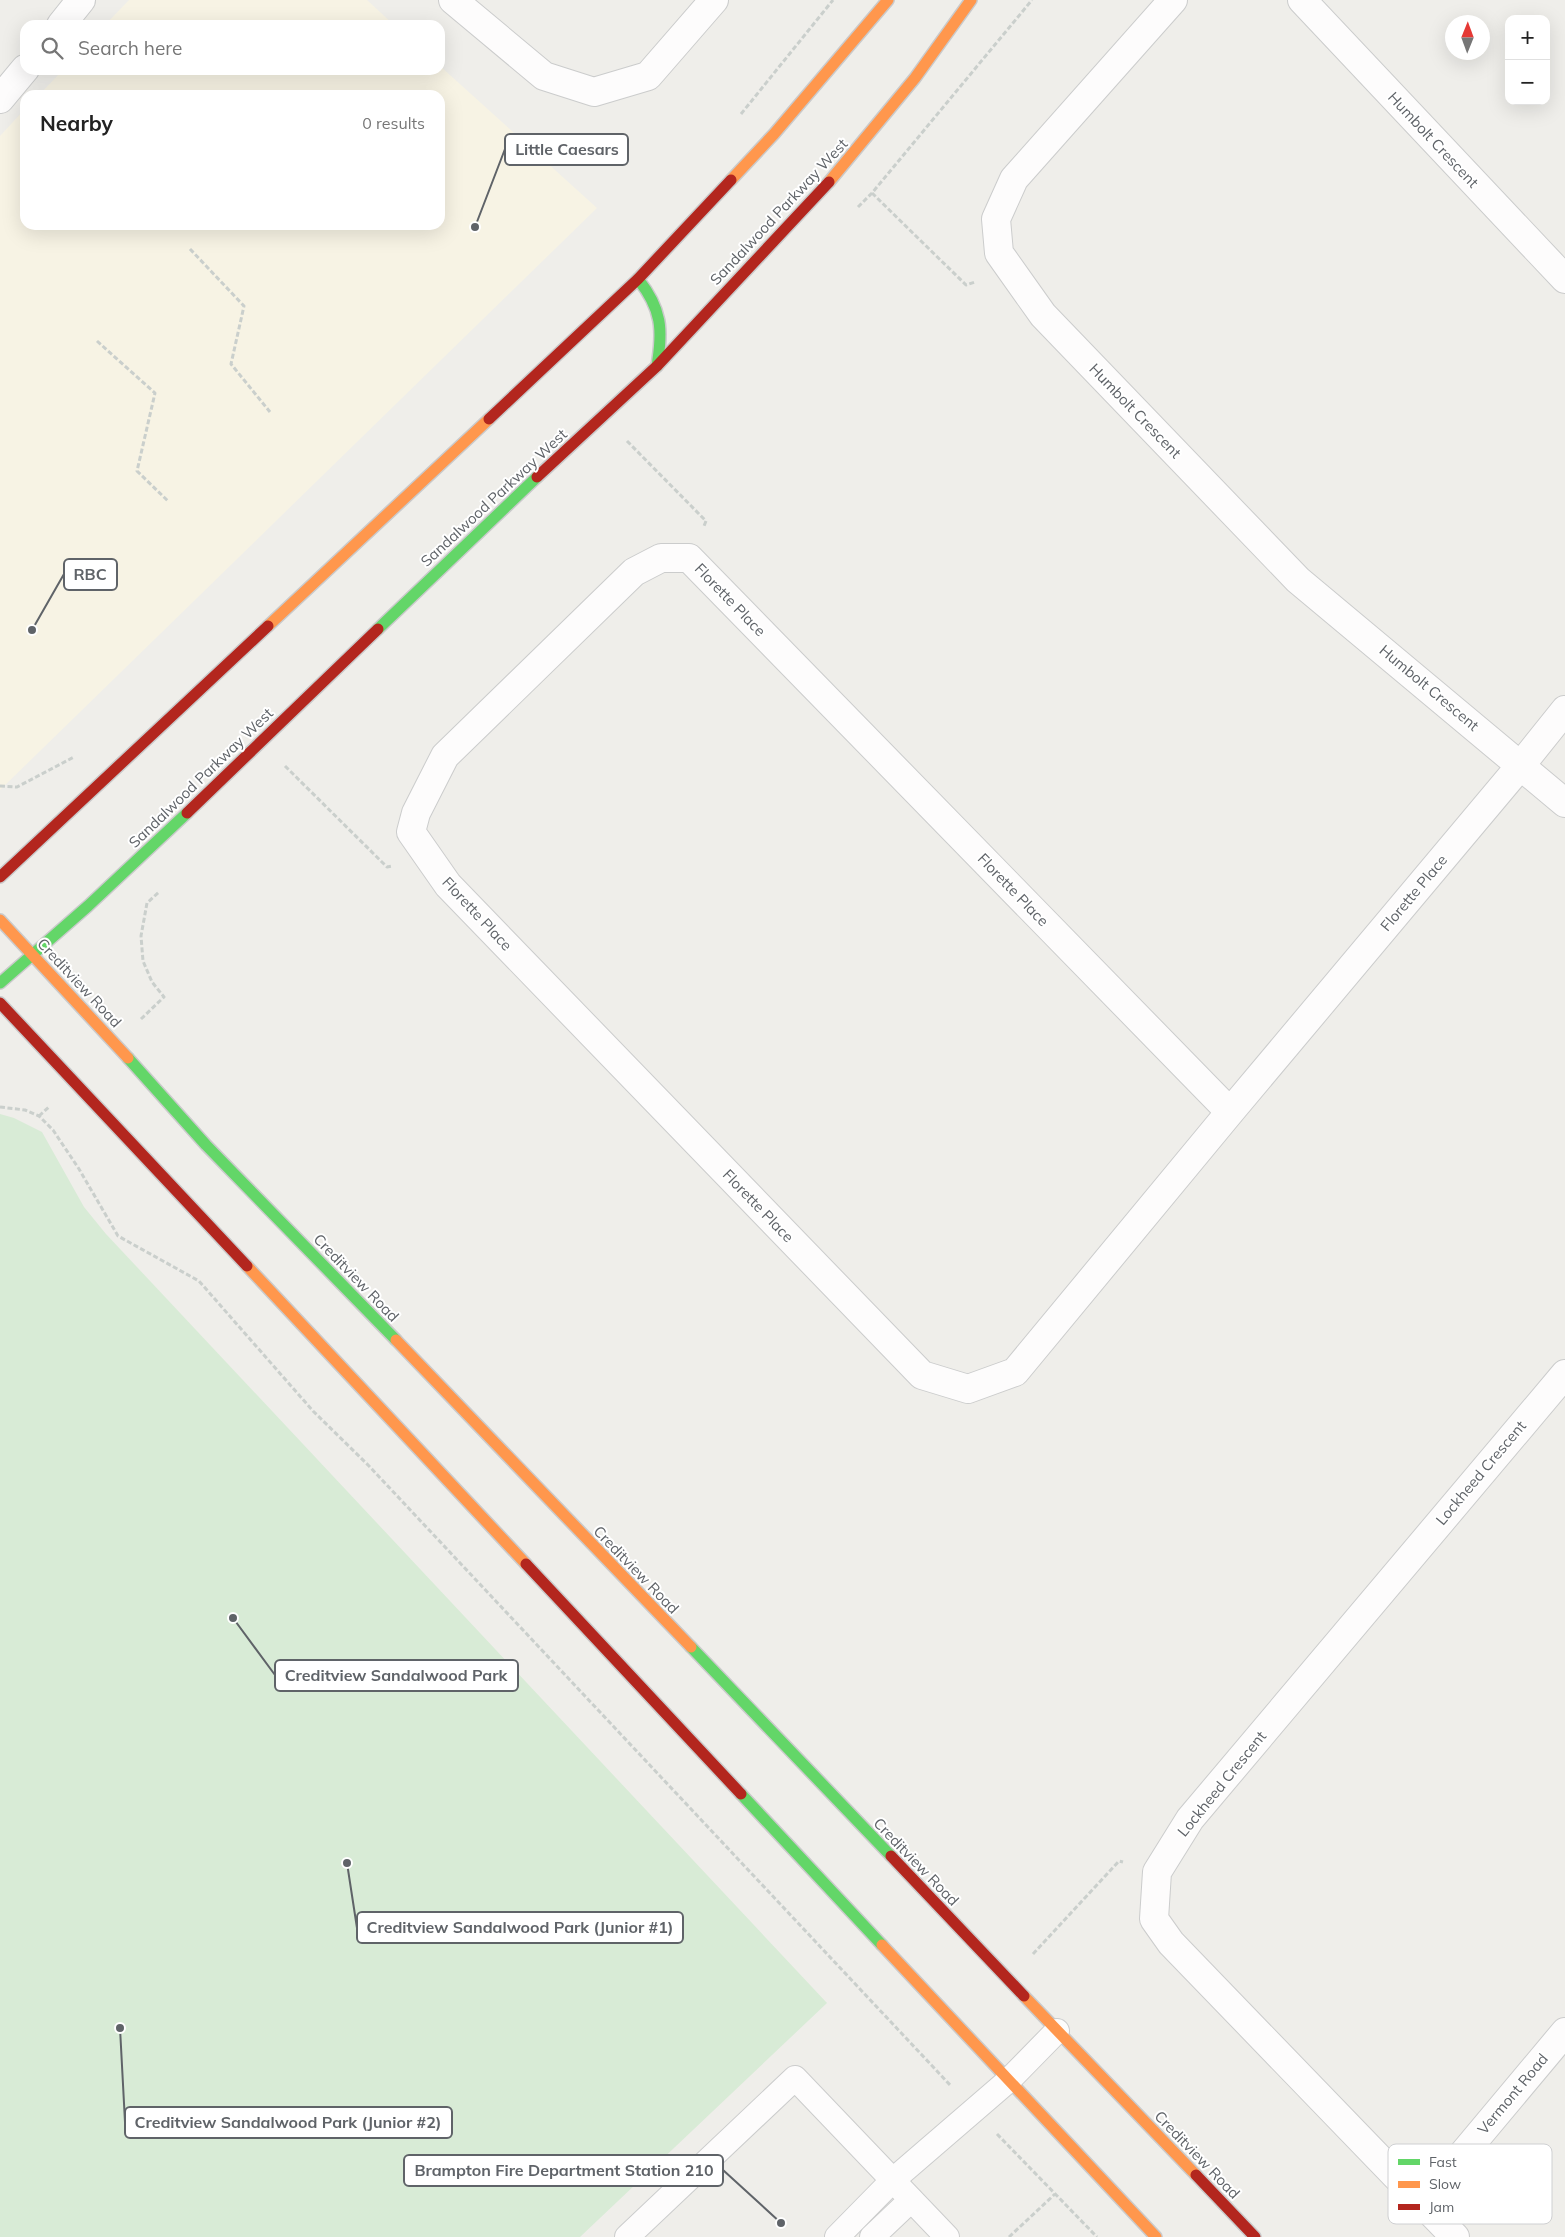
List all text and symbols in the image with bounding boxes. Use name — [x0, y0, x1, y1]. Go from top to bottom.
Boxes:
north arrow — [1445, 15, 1490, 60]
map controls — [1505, 15, 1550, 105]
button: + — [1505, 15, 1550, 60]
search box — [20, 20, 445, 75]
icon: search — [38, 34, 66, 62]
text: Search here — [78, 36, 182, 60]
button: − — [1505, 60, 1550, 105]
street label: Humbolt Crescent — [1384, 88, 1483, 192]
text: Nearby — [40, 110, 113, 136]
text: 0 results — [362, 113, 425, 133]
callout: Little Caesars — [505, 134, 628, 165]
street label: Sandalwood Parkway West — [706, 135, 851, 289]
text: Little Caesars — [515, 139, 619, 159]
street label: Humbolt Crescent — [1085, 359, 1185, 462]
street label: Sandalwood Parkway West — [417, 425, 571, 570]
callout: RBC — [64, 559, 117, 590]
street label: Florette Place — [691, 559, 770, 640]
text: RBC — [73, 564, 107, 584]
street label: Humbolt Crescent — [1376, 640, 1483, 735]
street label: Sandalwood Parkway West — [125, 704, 277, 852]
street label: Florette Place — [974, 849, 1053, 930]
street label: Florette Place — [1376, 851, 1451, 935]
street label: Florette Place — [438, 873, 516, 955]
street label: Creditview Road — [33, 934, 126, 1031]
street label: Florette Place — [719, 1165, 798, 1246]
street label: Creditview Road — [310, 1230, 403, 1326]
street label: Lockheed Crescent — [1431, 1417, 1530, 1529]
street label: Creditview Road — [590, 1522, 683, 1618]
callout: Creditview Sandalwood Park — [275, 1660, 518, 1691]
text: Creditview Sandalwood Park — [285, 1665, 508, 1685]
street label: Lockheed Crescent — [1173, 1727, 1270, 1840]
street label: Creditview Road — [870, 1814, 963, 1910]
callout: Creditview Sandalwood Park (Junior #1) — [357, 1912, 683, 1943]
text: Creditview Sandalwood Park (Junior #1) — [367, 1917, 673, 1937]
street label: Vermont Road — [1473, 2049, 1552, 2138]
callout: Creditview Sandalwood Park (Junior #2) — [125, 2107, 452, 2138]
street label: Creditview Road — [1151, 2107, 1244, 2203]
text: Creditview Sandalwood Park (Junior #2) — [135, 2112, 441, 2132]
legend — [1388, 2144, 1552, 2224]
text: Fast — [1429, 2153, 1457, 2171]
callout: Brampton Fire Department Station 210 — [404, 2155, 723, 2186]
text: Brampton Fire Department Station 210 — [414, 2160, 714, 2180]
text: Slow — [1429, 2175, 1461, 2193]
text: Jam — [1429, 2198, 1454, 2216]

